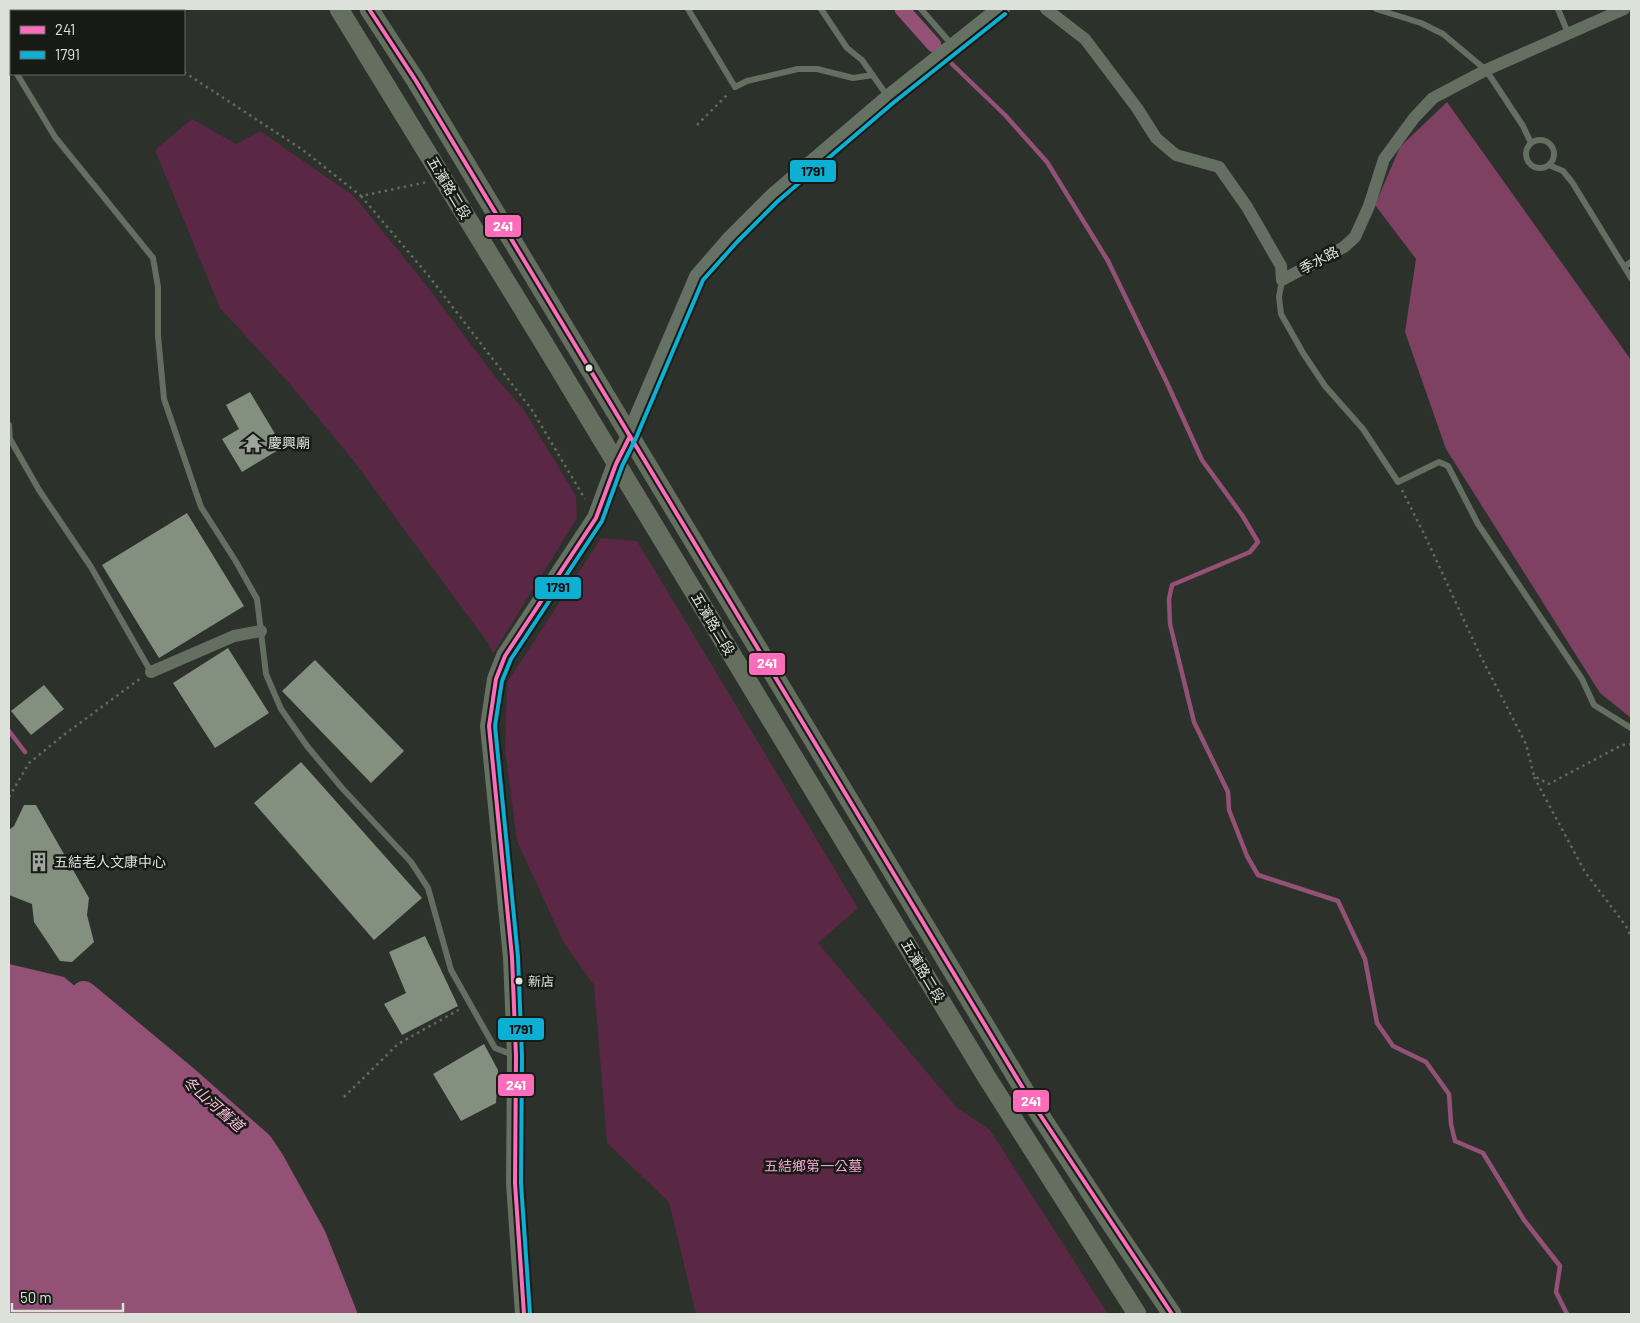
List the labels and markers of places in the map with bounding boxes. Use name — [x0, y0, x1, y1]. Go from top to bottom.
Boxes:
unlabelled marker — [584, 363, 594, 373]
temple icon: 慶興廟 — [242, 432, 264, 454]
place label: 慶興廟 — [268, 434, 310, 451]
building icon: 五結老人文康中心 — [28, 851, 50, 873]
place label: 五結老人文康中心 — [54, 853, 166, 870]
place label: 新店 — [528, 973, 554, 989]
marker: 新店 — [514, 976, 524, 986]

